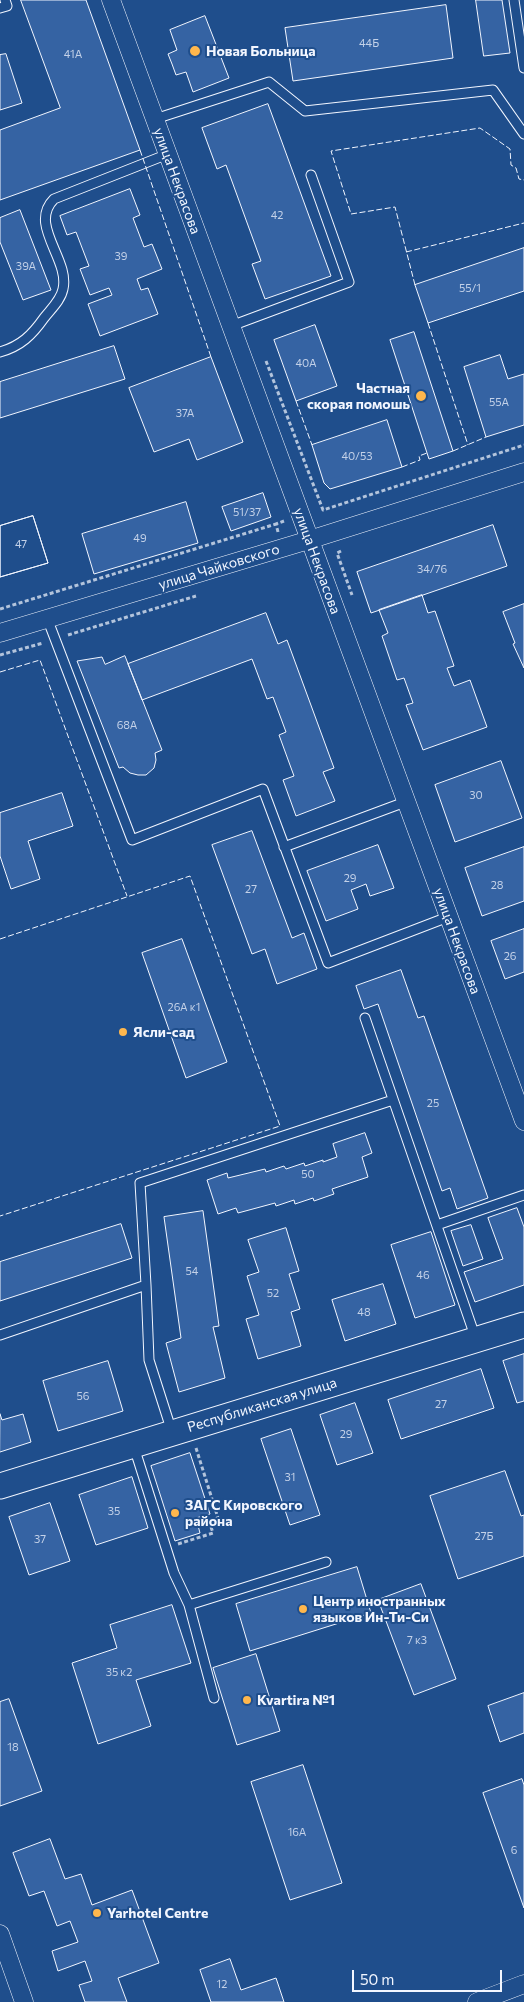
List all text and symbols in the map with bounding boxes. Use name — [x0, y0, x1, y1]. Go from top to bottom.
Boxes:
house number: 44Б — [359, 36, 379, 50]
place label: Новая Больница — [206, 43, 316, 59]
marker: Новая Больница — [188, 44, 202, 58]
house number: 41А — [64, 47, 82, 61]
street label: улица Некрасова — [150, 126, 204, 236]
house number: 42 — [271, 208, 283, 222]
house number: 39 — [115, 249, 127, 263]
house number: 39А — [16, 259, 36, 273]
house number: 55/1 — [459, 281, 481, 295]
house number: 40А — [295, 356, 317, 370]
place label: Частная скорая помошь — [307, 380, 410, 412]
marker: Частная скорая помошь — [414, 389, 428, 403]
house number: 55А — [489, 395, 509, 409]
house number: 37А — [176, 406, 194, 420]
house number: 40/53 — [341, 449, 373, 463]
house number: 51/37 — [233, 505, 261, 519]
street label: улица Некрасова — [290, 506, 344, 616]
house number: 49 — [133, 531, 147, 545]
house number: 47 — [15, 537, 27, 551]
street label: улица Чайковского — [157, 541, 281, 593]
house number: 34/76 — [417, 562, 447, 576]
house number: 68А — [117, 718, 137, 732]
house number: 30 — [469, 788, 483, 802]
house number: 29 — [344, 871, 356, 885]
house number: 28 — [491, 878, 503, 892]
house number: 27 — [245, 882, 257, 896]
street label: улица Некрасова — [430, 886, 484, 996]
house number: 26 — [504, 949, 516, 963]
house number: 26А к1 — [168, 1000, 200, 1014]
place label: Ясли-сад — [133, 1024, 195, 1040]
marker: Ясли-сад — [117, 1026, 129, 1038]
house number: 25 — [427, 1096, 439, 1110]
house number: 50 — [301, 1167, 315, 1181]
house number: 54 — [186, 1264, 198, 1278]
house number: 46 — [416, 1268, 430, 1282]
house number: 52 — [267, 1286, 279, 1300]
house number: 48 — [357, 1305, 371, 1319]
street label: Республиканская улица — [185, 1374, 339, 1436]
house number: 56 — [77, 1389, 89, 1403]
house number: 27 — [435, 1397, 447, 1411]
house number: 29 — [340, 1427, 352, 1441]
house number: 31 — [285, 1470, 295, 1484]
place label: ЗАГС Кировского района — [185, 1497, 303, 1530]
house number: 35 — [108, 1504, 120, 1518]
marker: ЗАГС Кировского района — [169, 1507, 181, 1519]
house number: 27Б — [475, 1529, 493, 1543]
house number: 37 — [34, 1532, 46, 1546]
place label: Центр иностранных языков Ин-Ти-Си — [313, 1593, 446, 1625]
marker: Центр иностранных языков Ин-Ти-Си — [297, 1603, 309, 1615]
house number: 7 к3 — [407, 1633, 427, 1647]
house number: 35 к2 — [106, 1665, 132, 1679]
place label: Kvartira №1 — [257, 1692, 335, 1708]
marker: Kvartira №1 — [241, 1694, 253, 1706]
house number: 18 — [7, 1740, 19, 1754]
house number: 16А — [288, 1825, 306, 1839]
house number: 6 — [511, 1843, 517, 1857]
place label: Yarhotel Centre — [107, 1905, 208, 1921]
marker: Yarhotel Centre — [91, 1907, 103, 1919]
scale bar — [354, 1960, 504, 1992]
text: 50 m — [360, 1970, 394, 1988]
house number: 12 — [217, 1977, 227, 1991]

